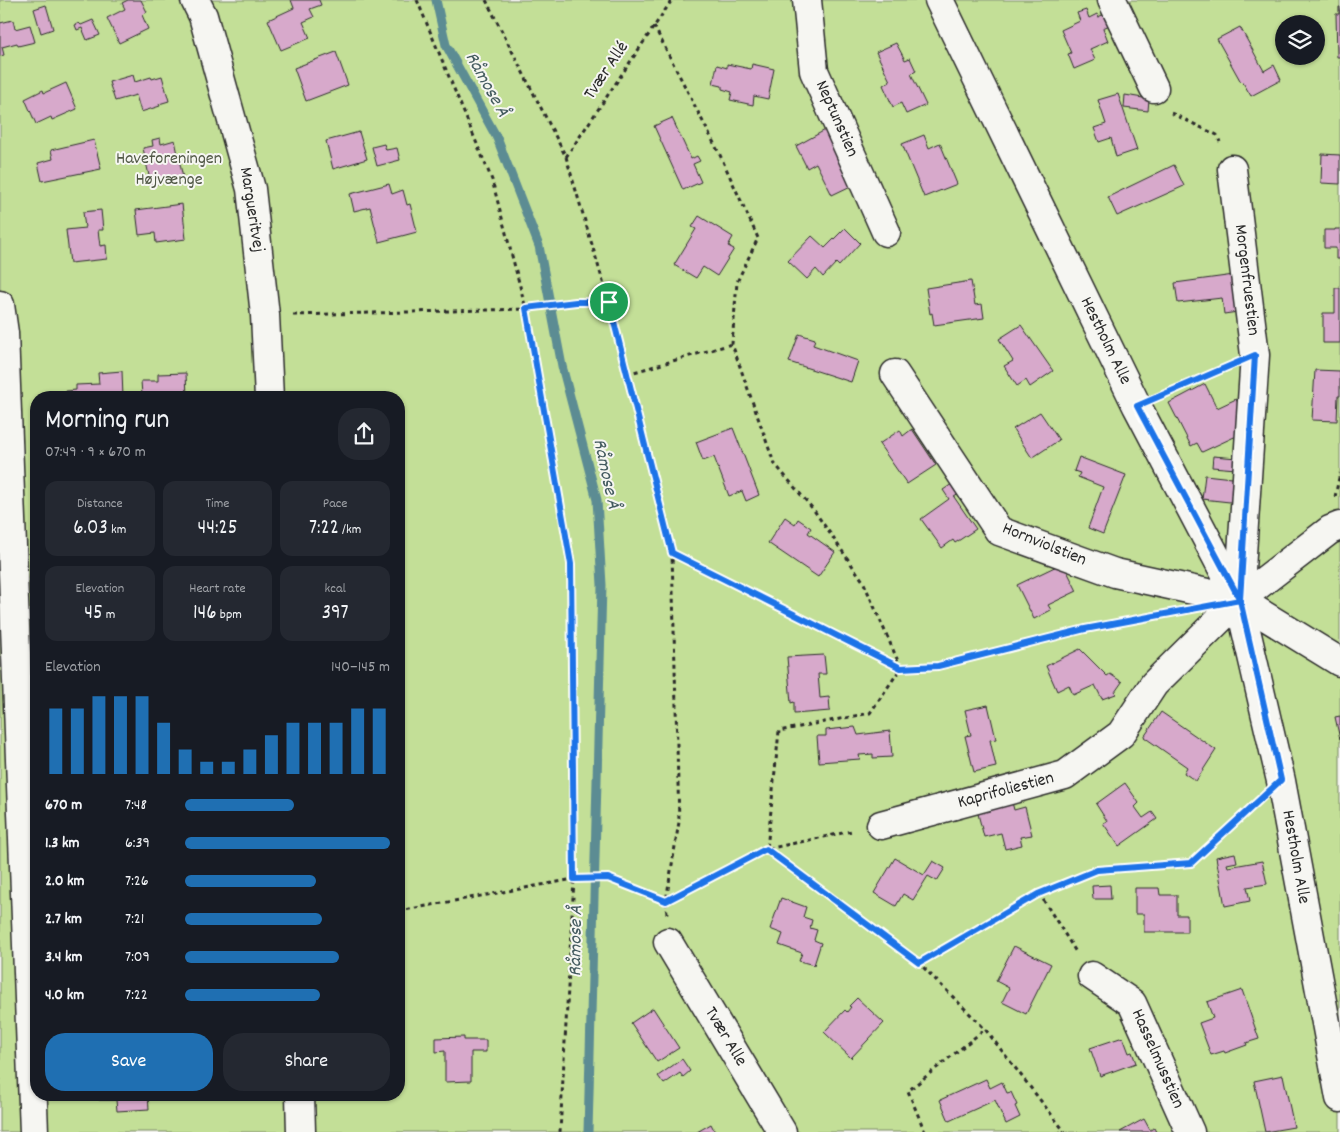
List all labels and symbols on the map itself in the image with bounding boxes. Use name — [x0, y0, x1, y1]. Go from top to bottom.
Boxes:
street label: Tvær Allé — [578, 37, 636, 105]
water label: Råmose Å — [457, 48, 516, 124]
street label: Neptunstien — [808, 77, 864, 161]
park label: Haveforeningen Højvænge — [116, 147, 222, 193]
street label: Margueritvej — [232, 166, 270, 254]
street label: Morgenfruestien — [1227, 223, 1265, 337]
pin — [588, 281, 630, 323]
street label: Hestholm Alle — [1073, 293, 1137, 389]
water label: Råmose Å — [584, 437, 626, 513]
street label: Hornviolstien — [998, 517, 1090, 573]
street label: Kaprifoliestien — [955, 766, 1057, 816]
street label: Hestholm Alle — [1274, 808, 1316, 906]
water label: Råmose Å — [563, 904, 591, 977]
street label: Tvær Alle — [697, 1003, 753, 1072]
street label: Hasselmusstien — [1124, 1005, 1190, 1113]

